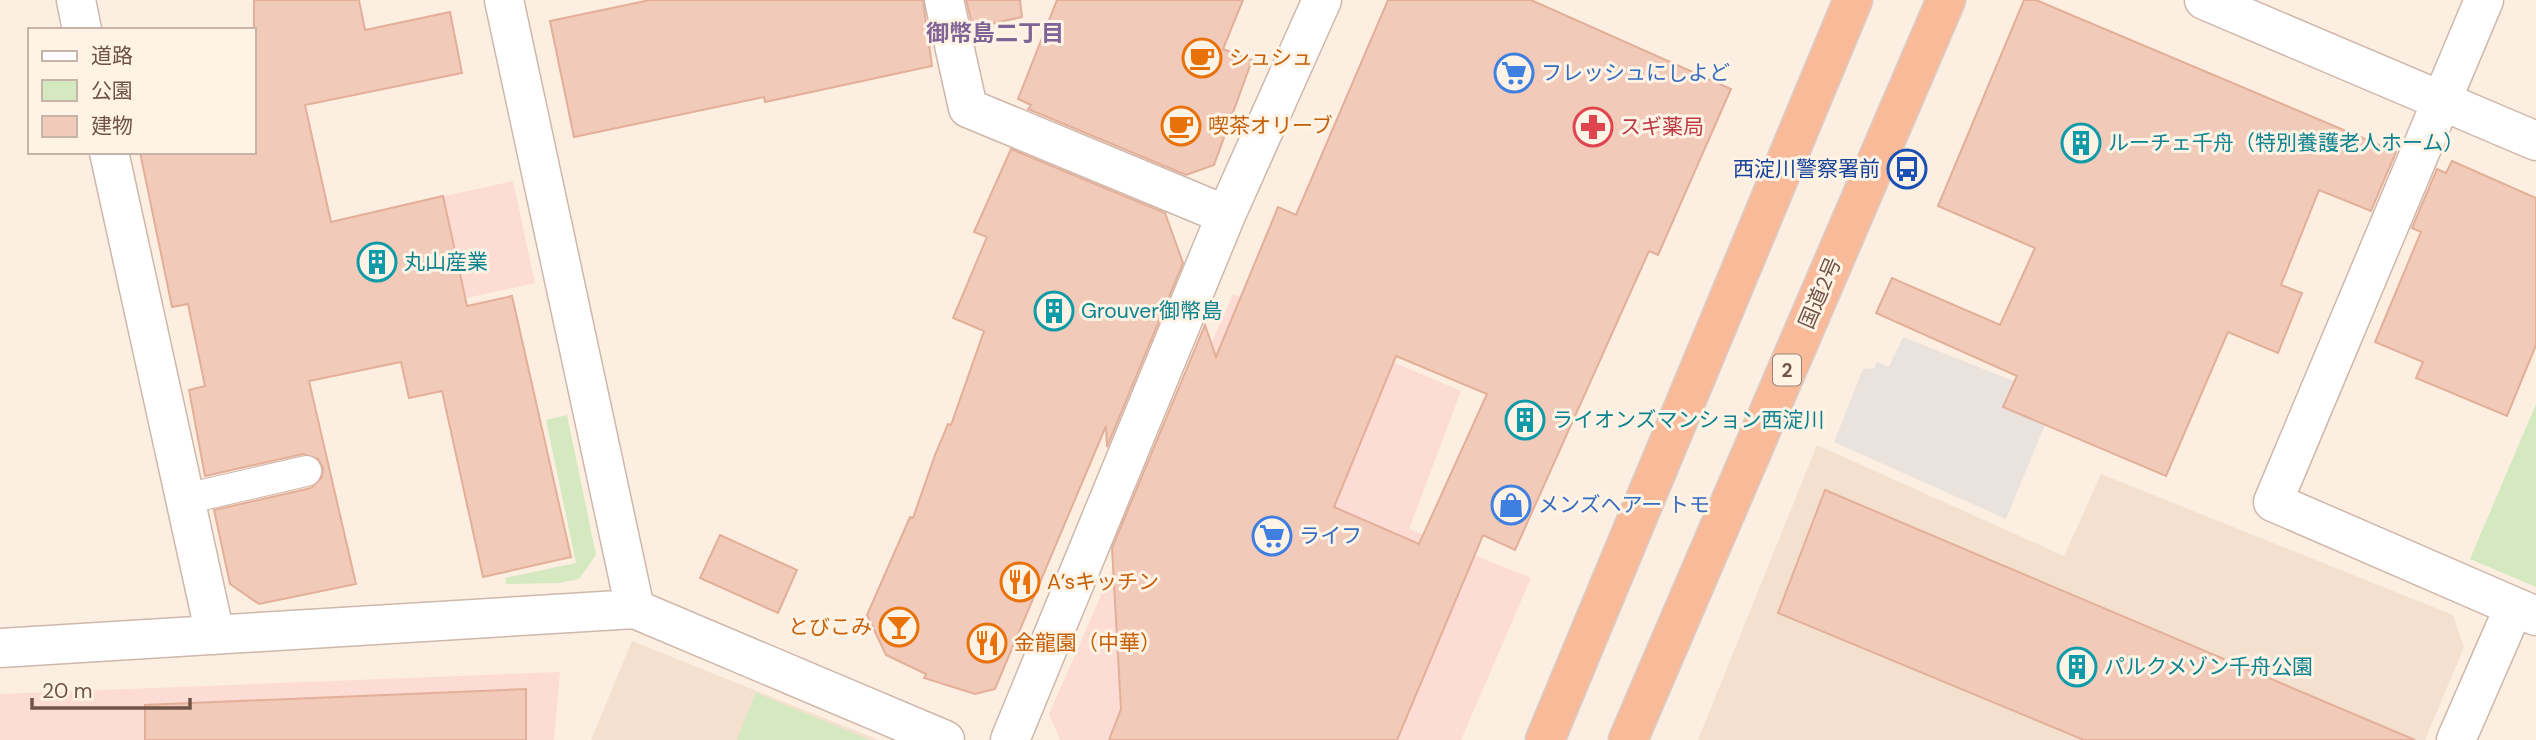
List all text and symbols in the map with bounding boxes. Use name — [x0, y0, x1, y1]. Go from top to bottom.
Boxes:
district label: 御幣島二丁目 — [926, 18, 1064, 48]
legend — [28, 28, 256, 154]
cafe icon: シュシュ — [1181, 37, 1223, 79]
text: 道路 — [91, 42, 133, 70]
place label: シュシュ — [1229, 44, 1313, 72]
supermarket icon: フレッシュにしよど — [1493, 52, 1535, 94]
place label: フレッシュにしよど — [1541, 59, 1730, 87]
text: 公園 — [91, 77, 133, 105]
cafe icon: 喫茶オリーブ — [1160, 105, 1202, 147]
pharmacy icon: スギ薬局 — [1572, 106, 1614, 148]
text: 建物 — [91, 112, 133, 140]
place label: 喫茶オリーブ — [1208, 112, 1333, 140]
place label: スギ薬局 — [1620, 113, 1704, 141]
building icon: ルーチェ千舟（特別養護老人ホーム） — [2060, 122, 2102, 164]
place label: ルーチェ千舟（特別養護老人ホーム） — [2108, 129, 2464, 157]
bus stop icon: 西淀川警察署前 — [1886, 148, 1928, 190]
place label: 西淀川警察署前 — [1733, 155, 1880, 183]
building icon: 丸山産業 — [356, 241, 398, 283]
place label: 丸山産業 — [404, 248, 488, 276]
street label: 国道2号 — [1792, 253, 1848, 333]
building icon: Grouver御幣島 — [1033, 290, 1075, 332]
place label: Grouver御幣島 — [1081, 297, 1222, 325]
road number: 2 — [1773, 354, 1801, 386]
building icon: ライオンズマンション西淀川 — [1504, 399, 1546, 441]
place label: ライオンズマンション西淀川 — [1552, 406, 1825, 434]
shop icon: メンズヘアー トモ — [1490, 484, 1532, 526]
place label: メンズヘアー トモ — [1538, 491, 1710, 519]
supermarket icon: ライフ — [1251, 515, 1293, 557]
place label: ライフ — [1299, 522, 1362, 550]
restaurant icon: A’sキッチン — [999, 561, 1041, 603]
place label: A’sキッチン — [1047, 568, 1159, 596]
bar icon: とびこみ — [878, 606, 920, 648]
place label: とびこみ — [788, 613, 872, 641]
restaurant icon: 金龍園（中華） — [966, 622, 1008, 664]
place label: 金龍園（中華） — [1014, 629, 1161, 657]
building icon: パルクメゾン千舟公園 — [2056, 646, 2098, 688]
place label: パルクメゾン千舟公園 — [2104, 653, 2313, 681]
scale bar — [32, 666, 189, 710]
text: 20 m — [42, 677, 93, 705]

